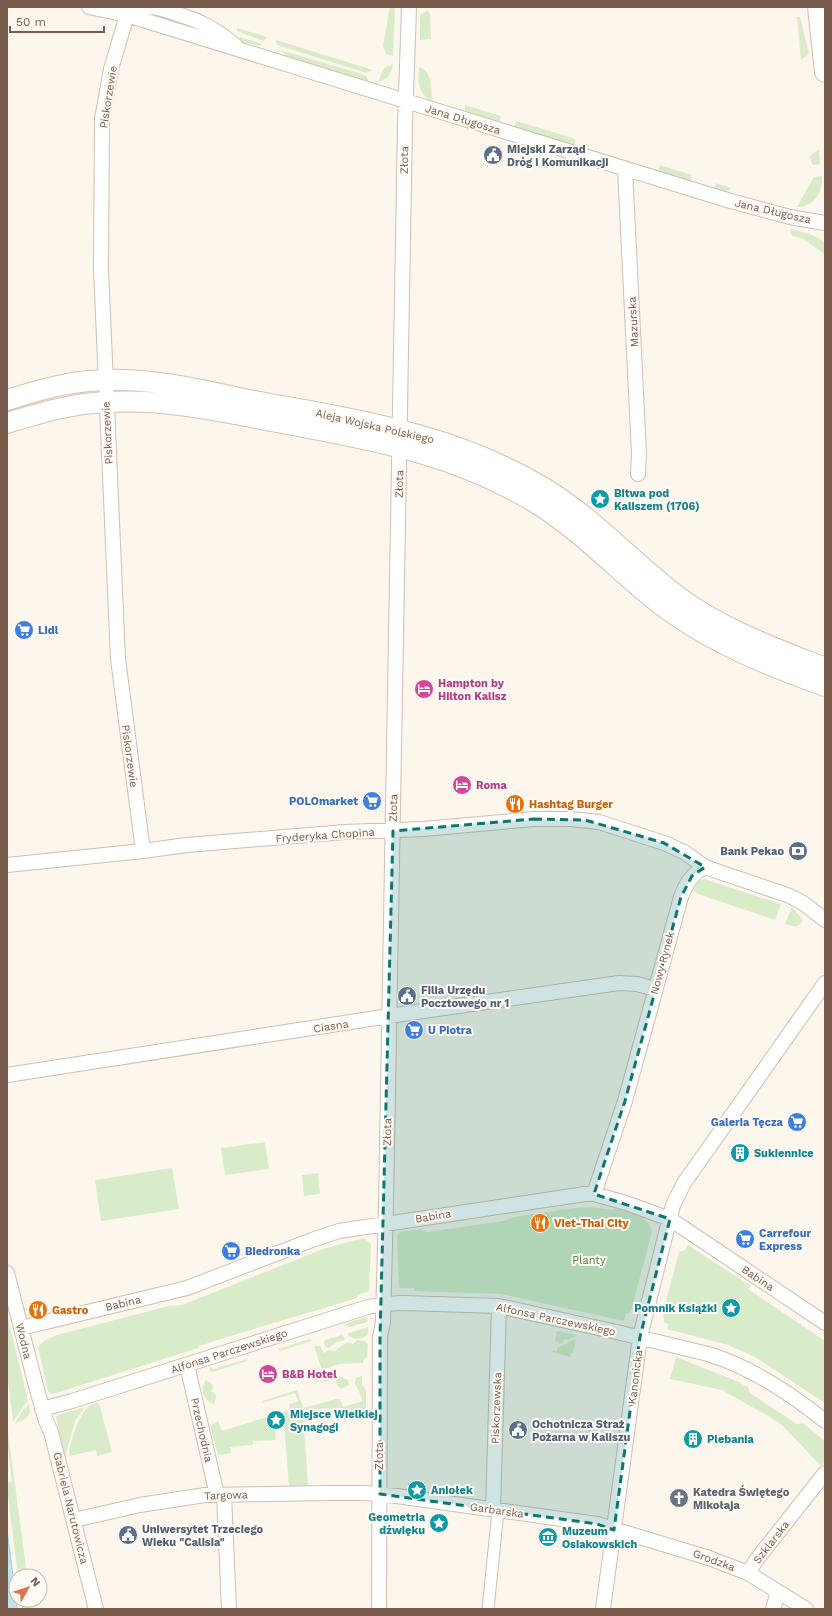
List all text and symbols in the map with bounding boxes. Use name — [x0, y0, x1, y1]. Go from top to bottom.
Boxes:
scale bar — [10, 8, 104, 34]
text: 50 m — [16, 15, 46, 29]
street label: Piskorzewie — [97, 65, 120, 129]
street label: Jana Długosza — [424, 102, 502, 137]
place label: Miejski Zarząd Dróg i Komunikacji — [507, 143, 608, 169]
public building icon: Miejski Zarząd Dróg i Komunikacji — [482, 144, 504, 166]
street label: Złota — [398, 146, 411, 174]
street label: Jana Długosza — [733, 196, 812, 227]
street label: Mazurska — [626, 296, 641, 348]
street label: Piskorzewie — [99, 401, 116, 465]
street label: Aleja Wojska Polskiego — [314, 407, 435, 446]
street label: Złota — [393, 470, 406, 498]
place label: Bitwa pod Kaliszem (1706) — [614, 487, 700, 513]
place icon: Bitwa pod Kaliszem (1706) — [589, 488, 611, 510]
supermarket icon: Lidl — [13, 619, 35, 641]
place label: Lidl — [38, 624, 59, 637]
place label: Hampton by Hilton Kalisz — [438, 677, 507, 703]
hotel icon: Hampton by Hilton Kalisz — [413, 678, 435, 700]
street label: Piskorzewie — [119, 724, 140, 788]
hotel icon: Roma — [451, 774, 473, 796]
place label: Roma — [476, 779, 507, 792]
supermarket icon: POLOmarket — [361, 790, 383, 812]
restaurant icon: Hashtag Burger — [504, 793, 526, 815]
street label: Złota — [387, 794, 400, 822]
place label: POLOmarket — [289, 795, 358, 808]
place label: Hashtag Burger — [529, 798, 613, 811]
street label: Fryderyka Chopina — [275, 826, 375, 845]
bank icon: Bank Pekao — [787, 840, 809, 862]
place label: Bank Pekao — [720, 845, 784, 858]
street label: Nowy Rynek — [648, 930, 677, 996]
place label: Filia Urzędu Pocztowego nr 1 — [421, 984, 509, 1010]
public building icon: Filia Urzędu Pocztowego nr 1 — [396, 985, 418, 1007]
street label: Ciasna — [313, 1017, 350, 1036]
supermarket icon: U Piotra — [403, 1019, 425, 1041]
place label: U Piotra — [428, 1024, 473, 1037]
supermarket icon: Galeria Tęcza — [786, 1111, 808, 1133]
place label: Galeria Tęcza — [711, 1116, 784, 1129]
street label: Złota — [381, 1118, 394, 1146]
building icon: Sukiennice — [729, 1142, 751, 1164]
place label: Sukiennice — [754, 1147, 814, 1160]
street label: Babina — [414, 1207, 452, 1226]
restaurant icon: Viet-Thai City — [529, 1212, 551, 1234]
place label: Viet-Thai City — [554, 1217, 630, 1230]
place label: Carrefour Express — [759, 1227, 811, 1253]
supermarket icon: Carrefour Express — [734, 1228, 756, 1250]
supermarket icon: Biedronka — [220, 1240, 242, 1262]
place label: Biedronka — [245, 1245, 301, 1258]
park label: Planty — [572, 1254, 606, 1267]
street label: Babina — [739, 1263, 776, 1294]
street label: Babina — [104, 1293, 142, 1314]
place icon: Pomnik Książki — [720, 1297, 742, 1319]
restaurant icon: Gastro — [27, 1299, 49, 1321]
street label: Alfonsa Parczewskiego — [495, 1300, 617, 1339]
place label: Pomnik Książki — [634, 1302, 717, 1315]
place label: Gastro — [52, 1304, 89, 1317]
street label: Wodna — [13, 1322, 34, 1361]
street label: Alfonsa Parczewskiego — [169, 1326, 289, 1377]
street label: Kanonicka — [626, 1349, 645, 1405]
hotel icon: B&B Hotel — [257, 1363, 279, 1385]
place label: B&B Hotel — [282, 1368, 337, 1381]
street label: Piskorzewska — [489, 1372, 504, 1444]
street label: Przechodnia — [188, 1397, 215, 1464]
place label: Miejsce Wielkiej Synagogi — [290, 1408, 378, 1434]
place icon: Miejsce Wielkiej Synagogi — [265, 1409, 287, 1431]
place label: Ochotnicza Straż Pożarna w Kaliszu — [532, 1418, 631, 1444]
public building icon: Ochotnicza Straż Pożarna w Kaliszu — [507, 1419, 529, 1441]
building icon: Plebania — [682, 1428, 704, 1450]
place label: Plebania — [707, 1433, 755, 1446]
street label: Złota — [373, 1442, 386, 1470]
street label: Gabriela Narutowicza — [50, 1451, 91, 1565]
place icon: Aniołek — [406, 1479, 428, 1501]
place label: Aniołek — [431, 1484, 473, 1497]
place label: Katedra Świętego Mikołaja — [693, 1485, 790, 1512]
church icon: Katedra Świętego Mikołaja — [668, 1487, 690, 1509]
street label: Targowa — [204, 1488, 248, 1503]
street label: Garbarska — [469, 1500, 525, 1521]
place label: Geometria dźwięku — [368, 1511, 426, 1537]
place icon: Geometria dźwięku — [428, 1512, 450, 1534]
street label: Szklarska — [751, 1518, 792, 1566]
place label: Uniwersytet Trzeciego Wieku "Calisia" — [142, 1523, 264, 1549]
public building icon: Uniwersytet Trzeciego Wieku "Calisia" — [117, 1524, 139, 1546]
place label: Muzeum Osiakowskich — [562, 1525, 638, 1551]
museum icon: Muzeum Osiakowskich — [537, 1526, 559, 1548]
street label: Grodzka — [691, 1547, 737, 1574]
north arrow — [8, 1568, 48, 1608]
text: N — [28, 1575, 43, 1589]

